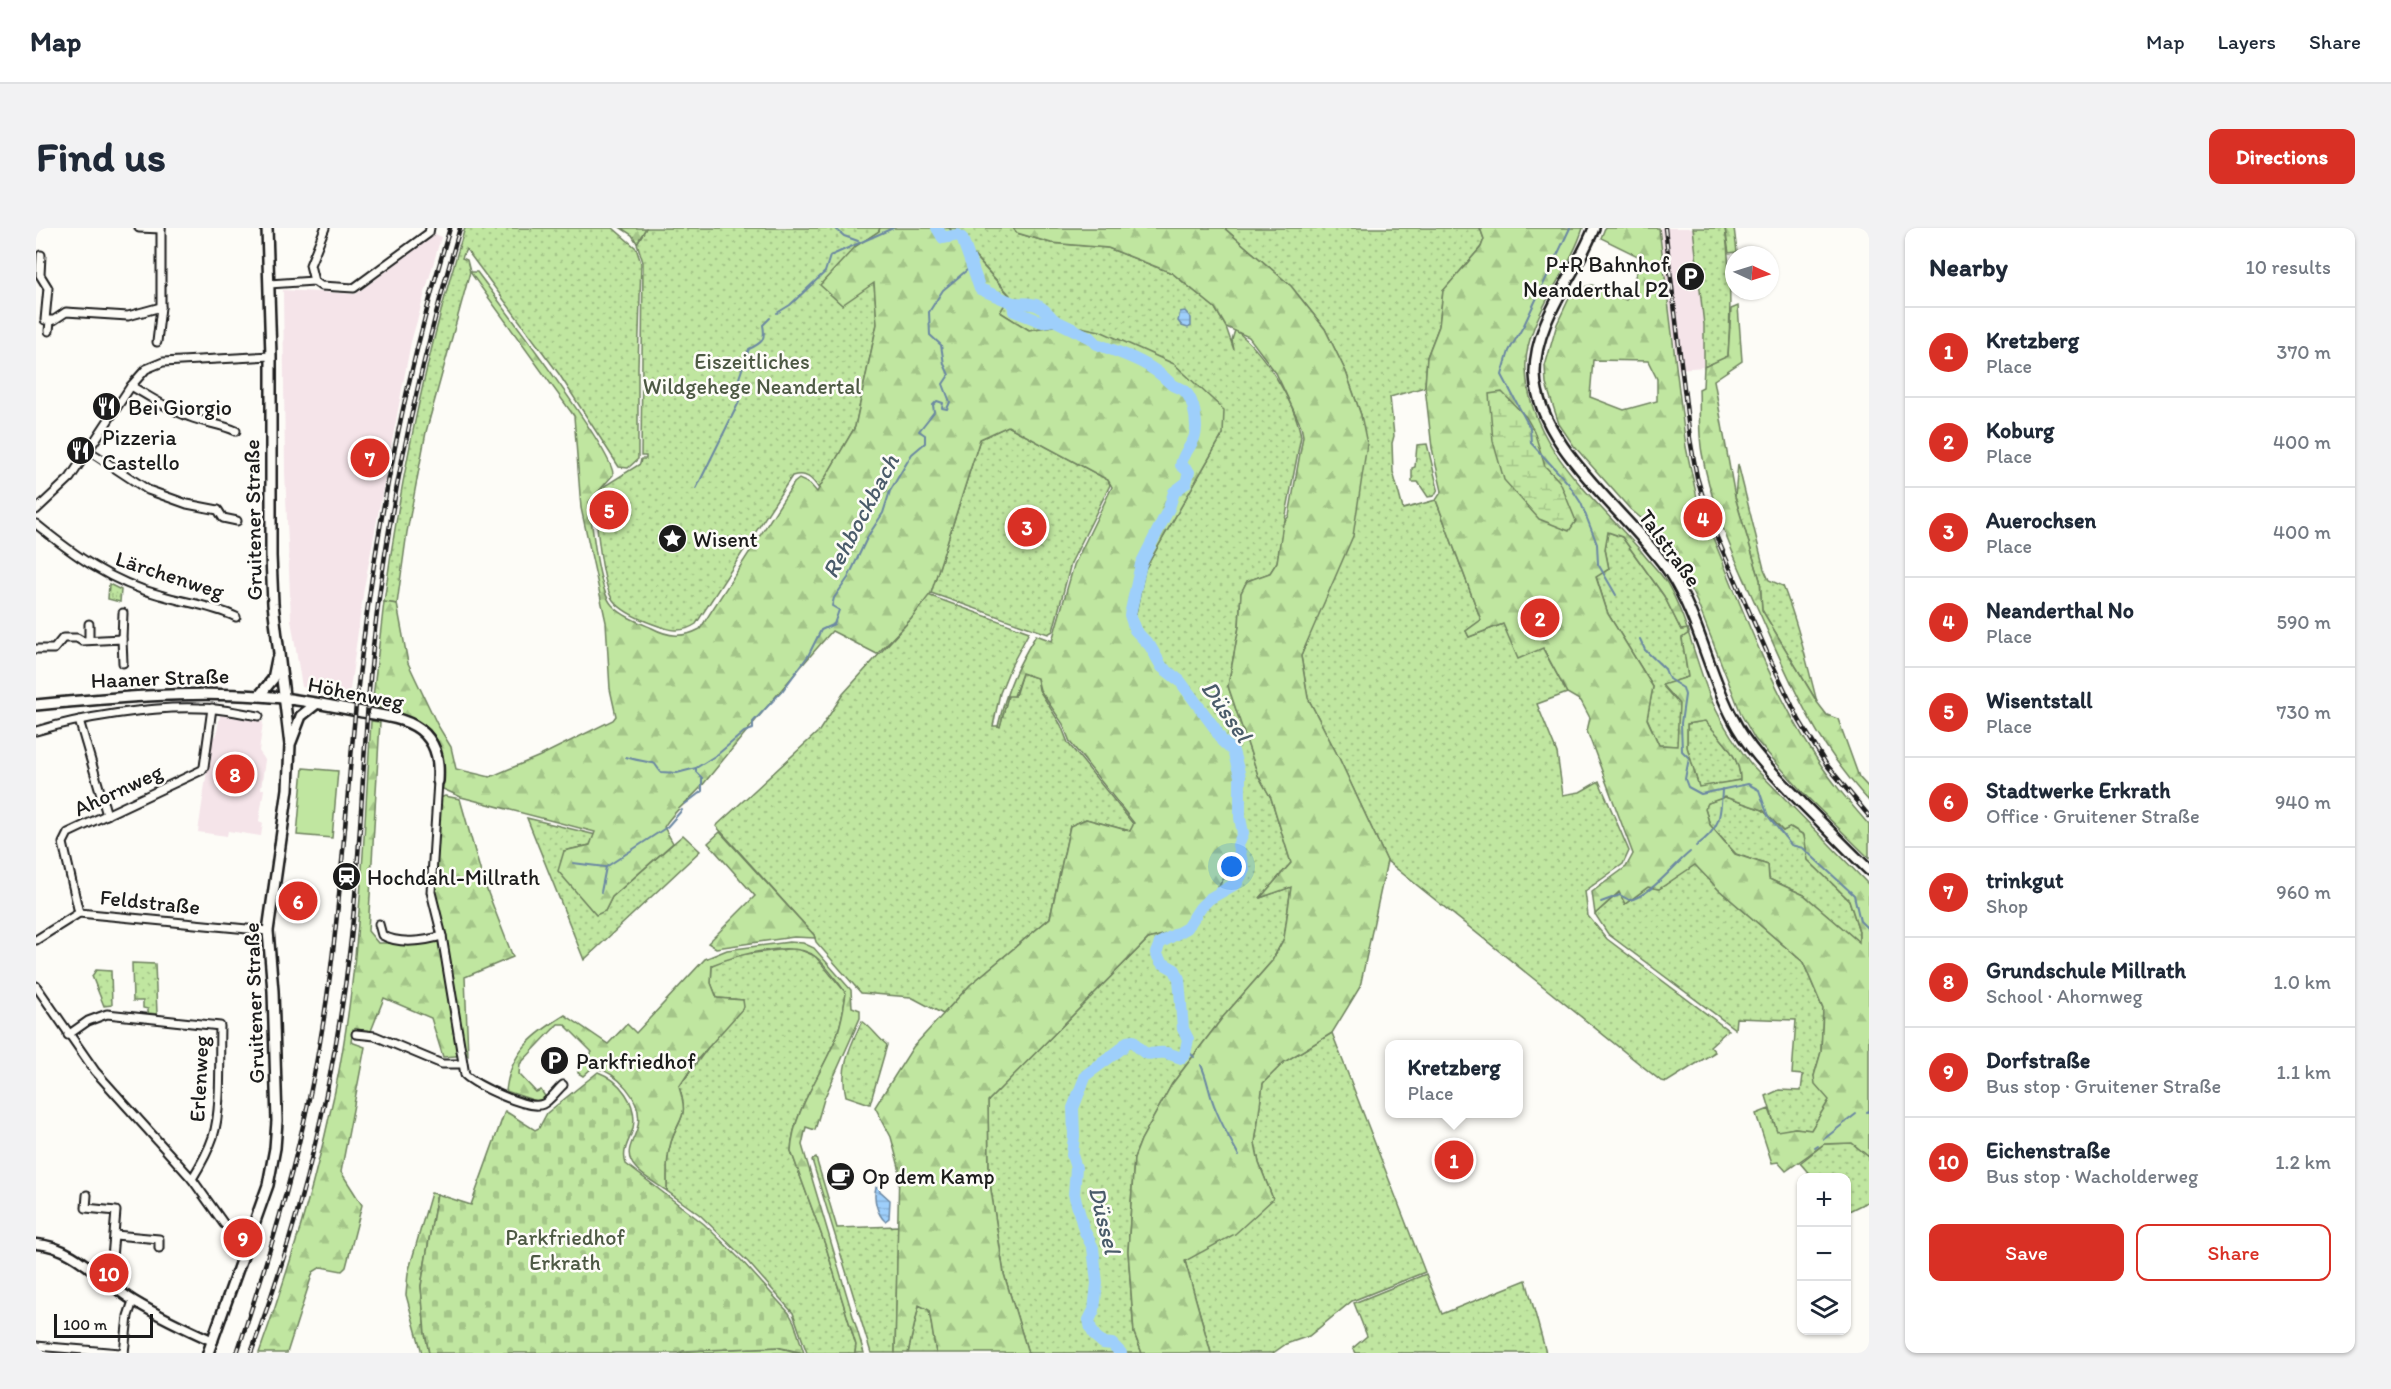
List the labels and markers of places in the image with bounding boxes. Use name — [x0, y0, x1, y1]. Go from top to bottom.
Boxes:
place label: P+R Bahnhof Neanderthal P2 — [1523, 251, 1670, 303]
parking icon: P+R Bahnhof Neanderthal P2 — [1674, 261, 1706, 293]
restaurant icon: Bei Giorgio — [91, 391, 123, 423]
place label: Bei Giorgio — [128, 394, 232, 421]
place label: Pizzeria Castello — [102, 424, 180, 476]
restaurant icon: Pizzeria Castello — [65, 434, 97, 466]
pin: 7 — [350, 436, 390, 480]
pin: 5 — [590, 488, 628, 532]
pin: 4 — [1684, 496, 1722, 540]
pin: 3 — [1008, 504, 1046, 550]
place icon: Wisent — [656, 523, 688, 555]
place label: Wisent — [693, 526, 758, 553]
pin: 2 — [1520, 596, 1560, 640]
pin: 8 — [216, 752, 254, 796]
station icon: Hochdahl-Millrath — [330, 861, 362, 893]
place label: Hochdahl-Millrath — [367, 864, 540, 891]
pin: 6 — [278, 878, 318, 924]
parking icon: Parkfriedhof — [539, 1045, 571, 1077]
place label: Parkfriedhof — [576, 1048, 696, 1075]
pin: 1 — [1434, 1138, 1474, 1182]
cafe icon: Op dem Kamp — [825, 1160, 857, 1192]
place label: Op dem Kamp — [862, 1163, 995, 1190]
pin: 9 — [224, 1216, 262, 1260]
pin: 10 — [90, 1250, 128, 1296]

